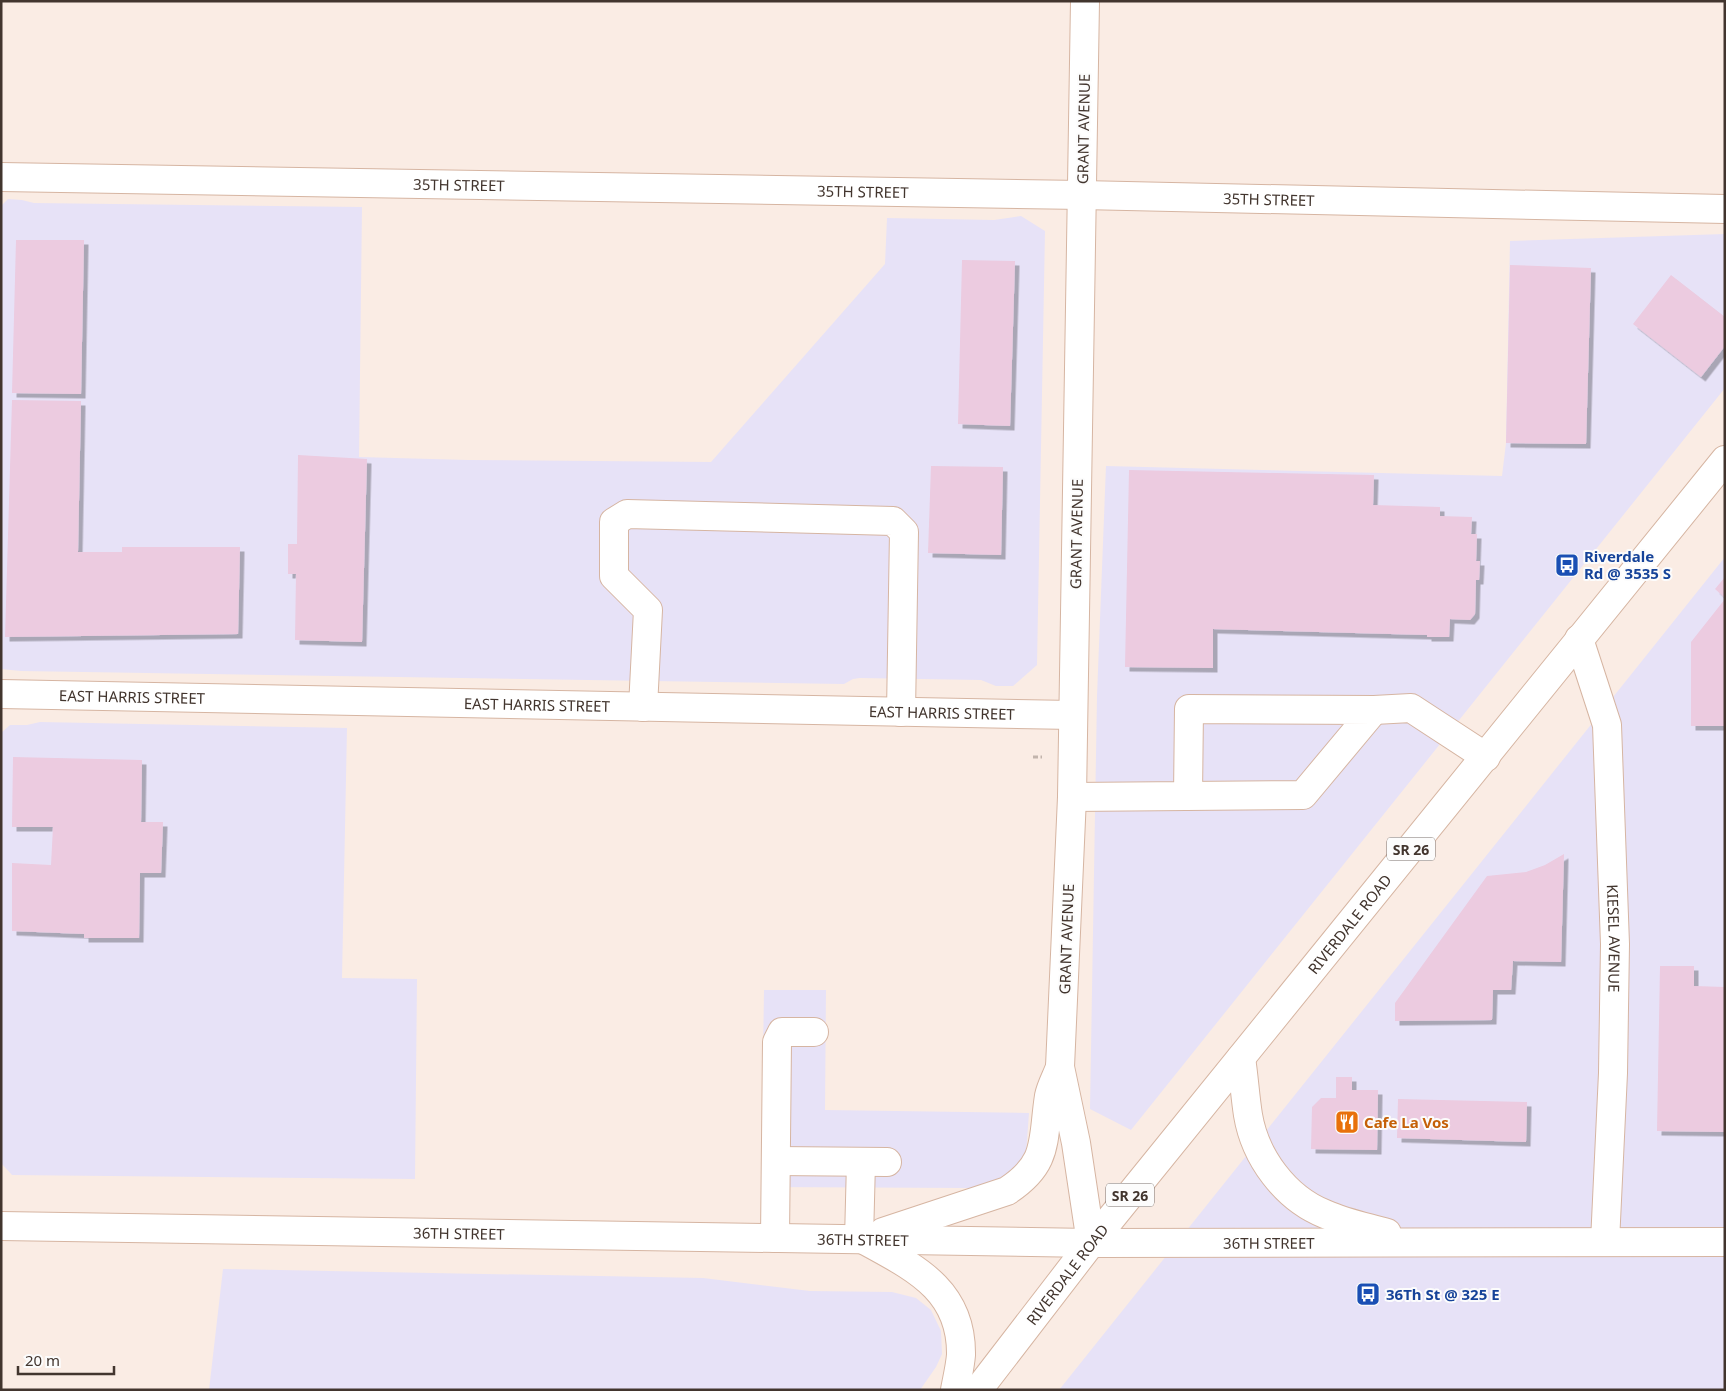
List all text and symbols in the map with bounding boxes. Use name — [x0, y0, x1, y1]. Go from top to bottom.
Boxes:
street label: GRANT AVENUE — [1072, 74, 1094, 184]
street label: 35TH STREET — [413, 174, 506, 195]
street label: 35TH STREET — [817, 181, 909, 202]
street label: 35TH STREET — [1223, 188, 1315, 210]
street label: GRANT AVENUE — [1065, 479, 1087, 589]
place label: Riverdale Rd @ 3535 S — [1584, 546, 1671, 583]
bus stop icon: Riverdale Rd @ 3535 S — [1554, 552, 1580, 578]
street label: EAST HARRIS STREET — [59, 685, 206, 708]
street label: EAST HARRIS STREET — [464, 693, 611, 716]
street label: EAST HARRIS STREET — [869, 701, 1016, 724]
road number: SR 26 — [1387, 838, 1435, 861]
street label: RIVERDALE ROAD — [1303, 870, 1396, 978]
street label: GRANT AVENUE — [1054, 883, 1078, 995]
street label: KIESEL AVENUE — [1603, 884, 1625, 993]
restaurant icon: Cafe La Vos — [1334, 1109, 1360, 1135]
place label: Cafe La Vos — [1364, 1112, 1449, 1132]
road number: SR 26 — [1106, 1184, 1154, 1206]
street label: RIVERDALE ROAD — [1022, 1220, 1113, 1329]
street label: 36TH STREET — [413, 1222, 506, 1244]
street label: 36TH STREET — [817, 1229, 909, 1250]
street label: 36TH STREET — [1223, 1233, 1315, 1253]
bus stop icon: 36Th St @ 325 E — [1355, 1281, 1381, 1307]
place label: 36Th St @ 325 E — [1386, 1284, 1500, 1304]
scale bar — [18, 1344, 114, 1376]
text: 20 m — [25, 1350, 60, 1370]

